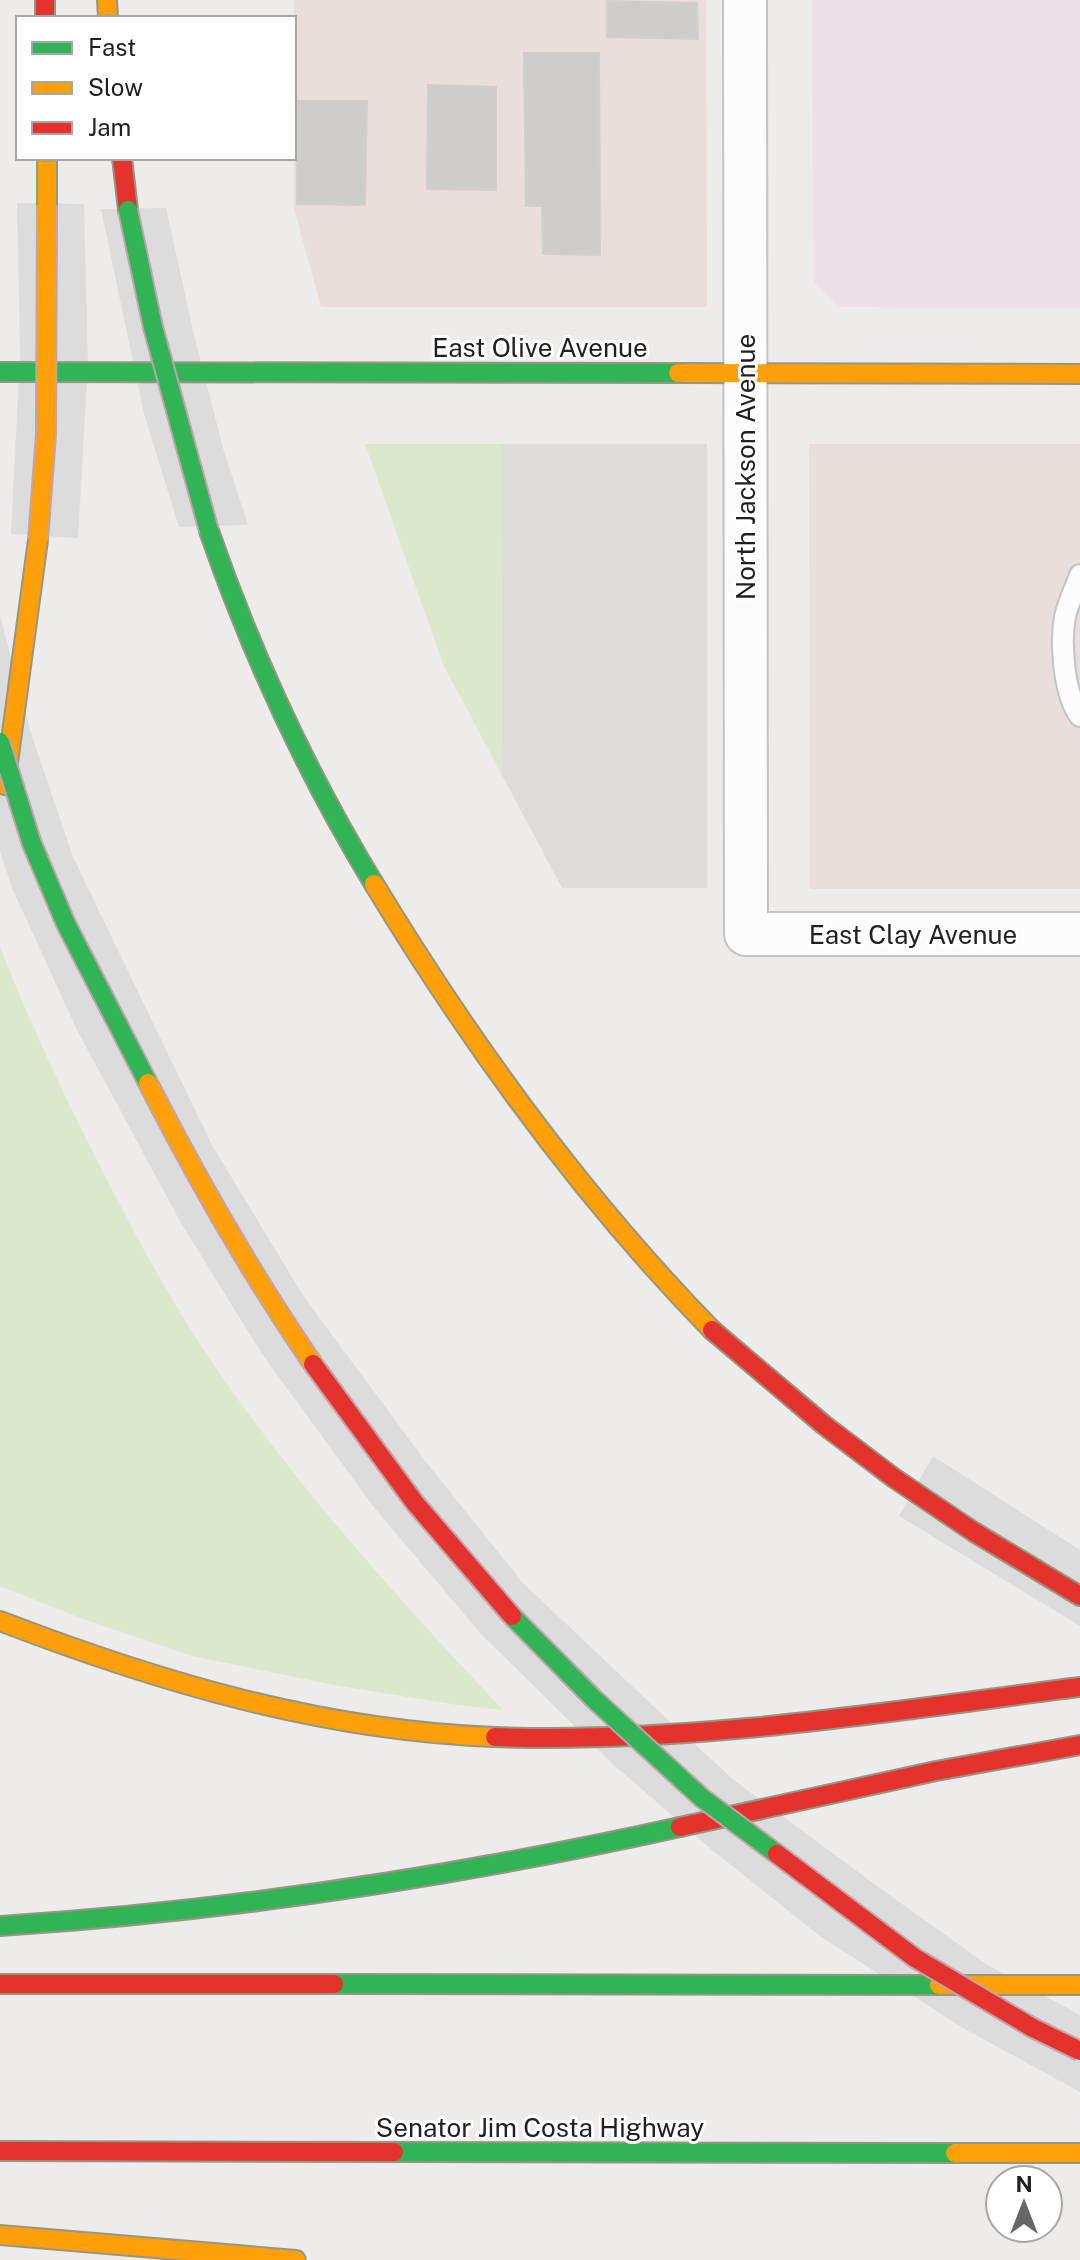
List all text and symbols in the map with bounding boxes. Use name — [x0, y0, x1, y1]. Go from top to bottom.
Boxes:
legend — [16, 16, 296, 160]
text: Fast — [88, 33, 136, 61]
text: Slow — [88, 73, 143, 101]
text: Jam — [88, 113, 131, 141]
street label: East Olive Avenue — [432, 332, 648, 363]
street label: North Jackson Avenue — [730, 334, 761, 600]
street label: East Clay Avenue — [809, 919, 1017, 950]
street label: Senator Jim Costa Highway — [376, 2112, 704, 2143]
north arrow — [984, 2164, 1064, 2244]
text: N — [1015, 2171, 1033, 2197]

